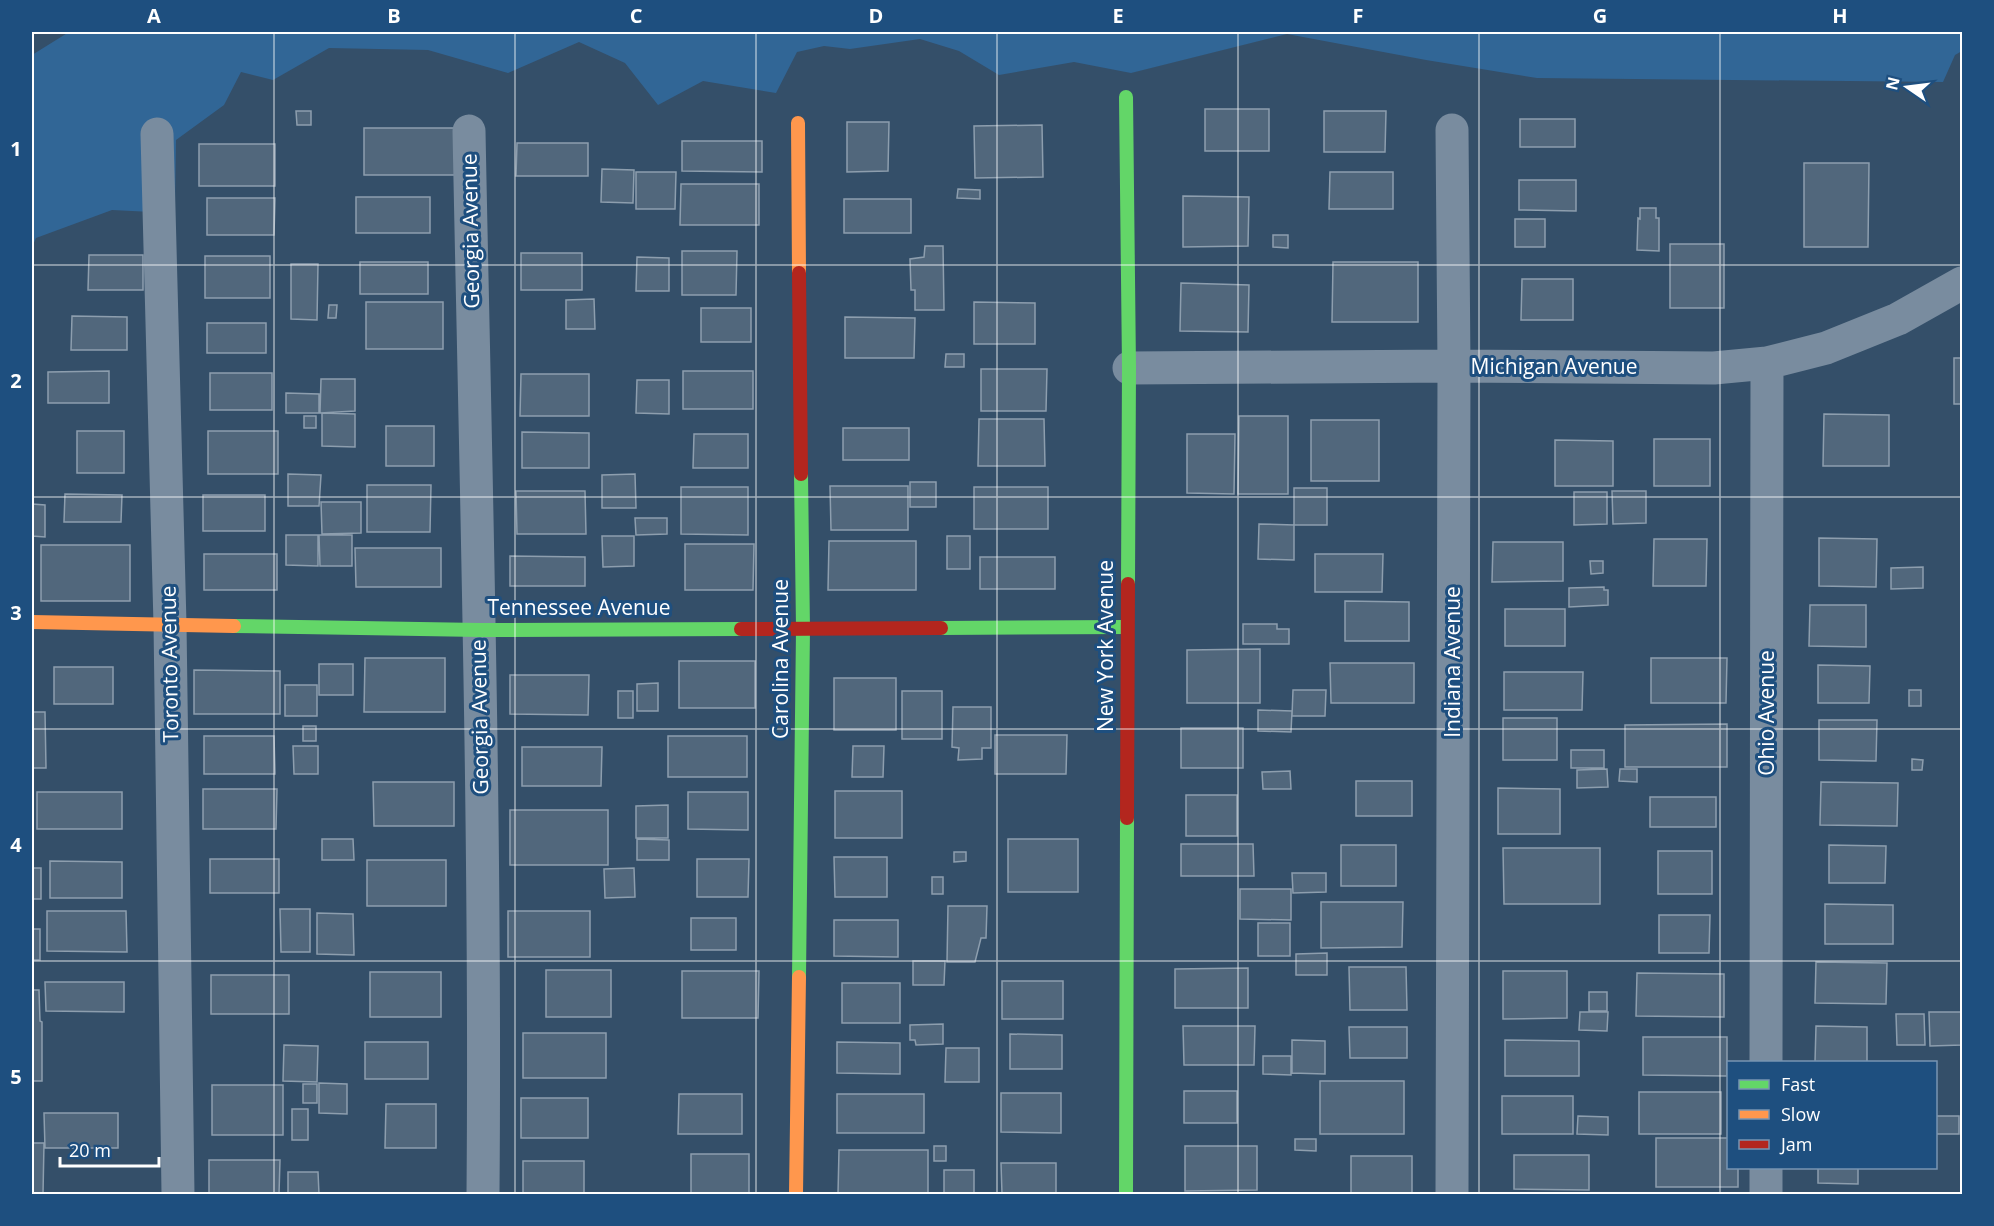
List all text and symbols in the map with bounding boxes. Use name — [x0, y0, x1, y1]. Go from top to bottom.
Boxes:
text: A — [147, 2, 161, 29]
text: B — [387, 2, 401, 29]
text: C — [630, 2, 643, 29]
text: D — [869, 2, 883, 29]
text: E — [1112, 2, 1124, 29]
text: F — [1353, 2, 1363, 29]
text: G — [1593, 2, 1607, 29]
text: H — [1832, 2, 1848, 29]
north arrow — [1877, 57, 1937, 117]
text: N — [1880, 74, 1905, 92]
text: 1 — [10, 135, 22, 162]
street label: Georgia Avenue — [455, 153, 485, 309]
street label: Michigan Avenue — [1471, 352, 1637, 380]
text: 2 — [10, 367, 22, 394]
street label: New York Avenue — [1091, 560, 1119, 732]
street label: Carolina Avenue — [766, 579, 794, 739]
street label: Toronto Avenue — [154, 585, 184, 743]
street label: Indiana Avenue — [1438, 586, 1466, 738]
street label: Tennessee Avenue — [487, 593, 671, 621]
text: 3 — [10, 599, 22, 626]
street label: Georgia Avenue — [464, 639, 494, 795]
street label: Ohio Avenue — [1752, 650, 1780, 776]
text: 4 — [10, 831, 22, 858]
legend — [1727, 1061, 1937, 1169]
text: 5 — [10, 1063, 22, 1090]
text: Fast — [1781, 1072, 1815, 1096]
text: Slow — [1781, 1102, 1820, 1126]
scale bar — [60, 1130, 159, 1168]
text: Jam — [1779, 1132, 1813, 1156]
text: 20 m — [69, 1138, 111, 1162]

